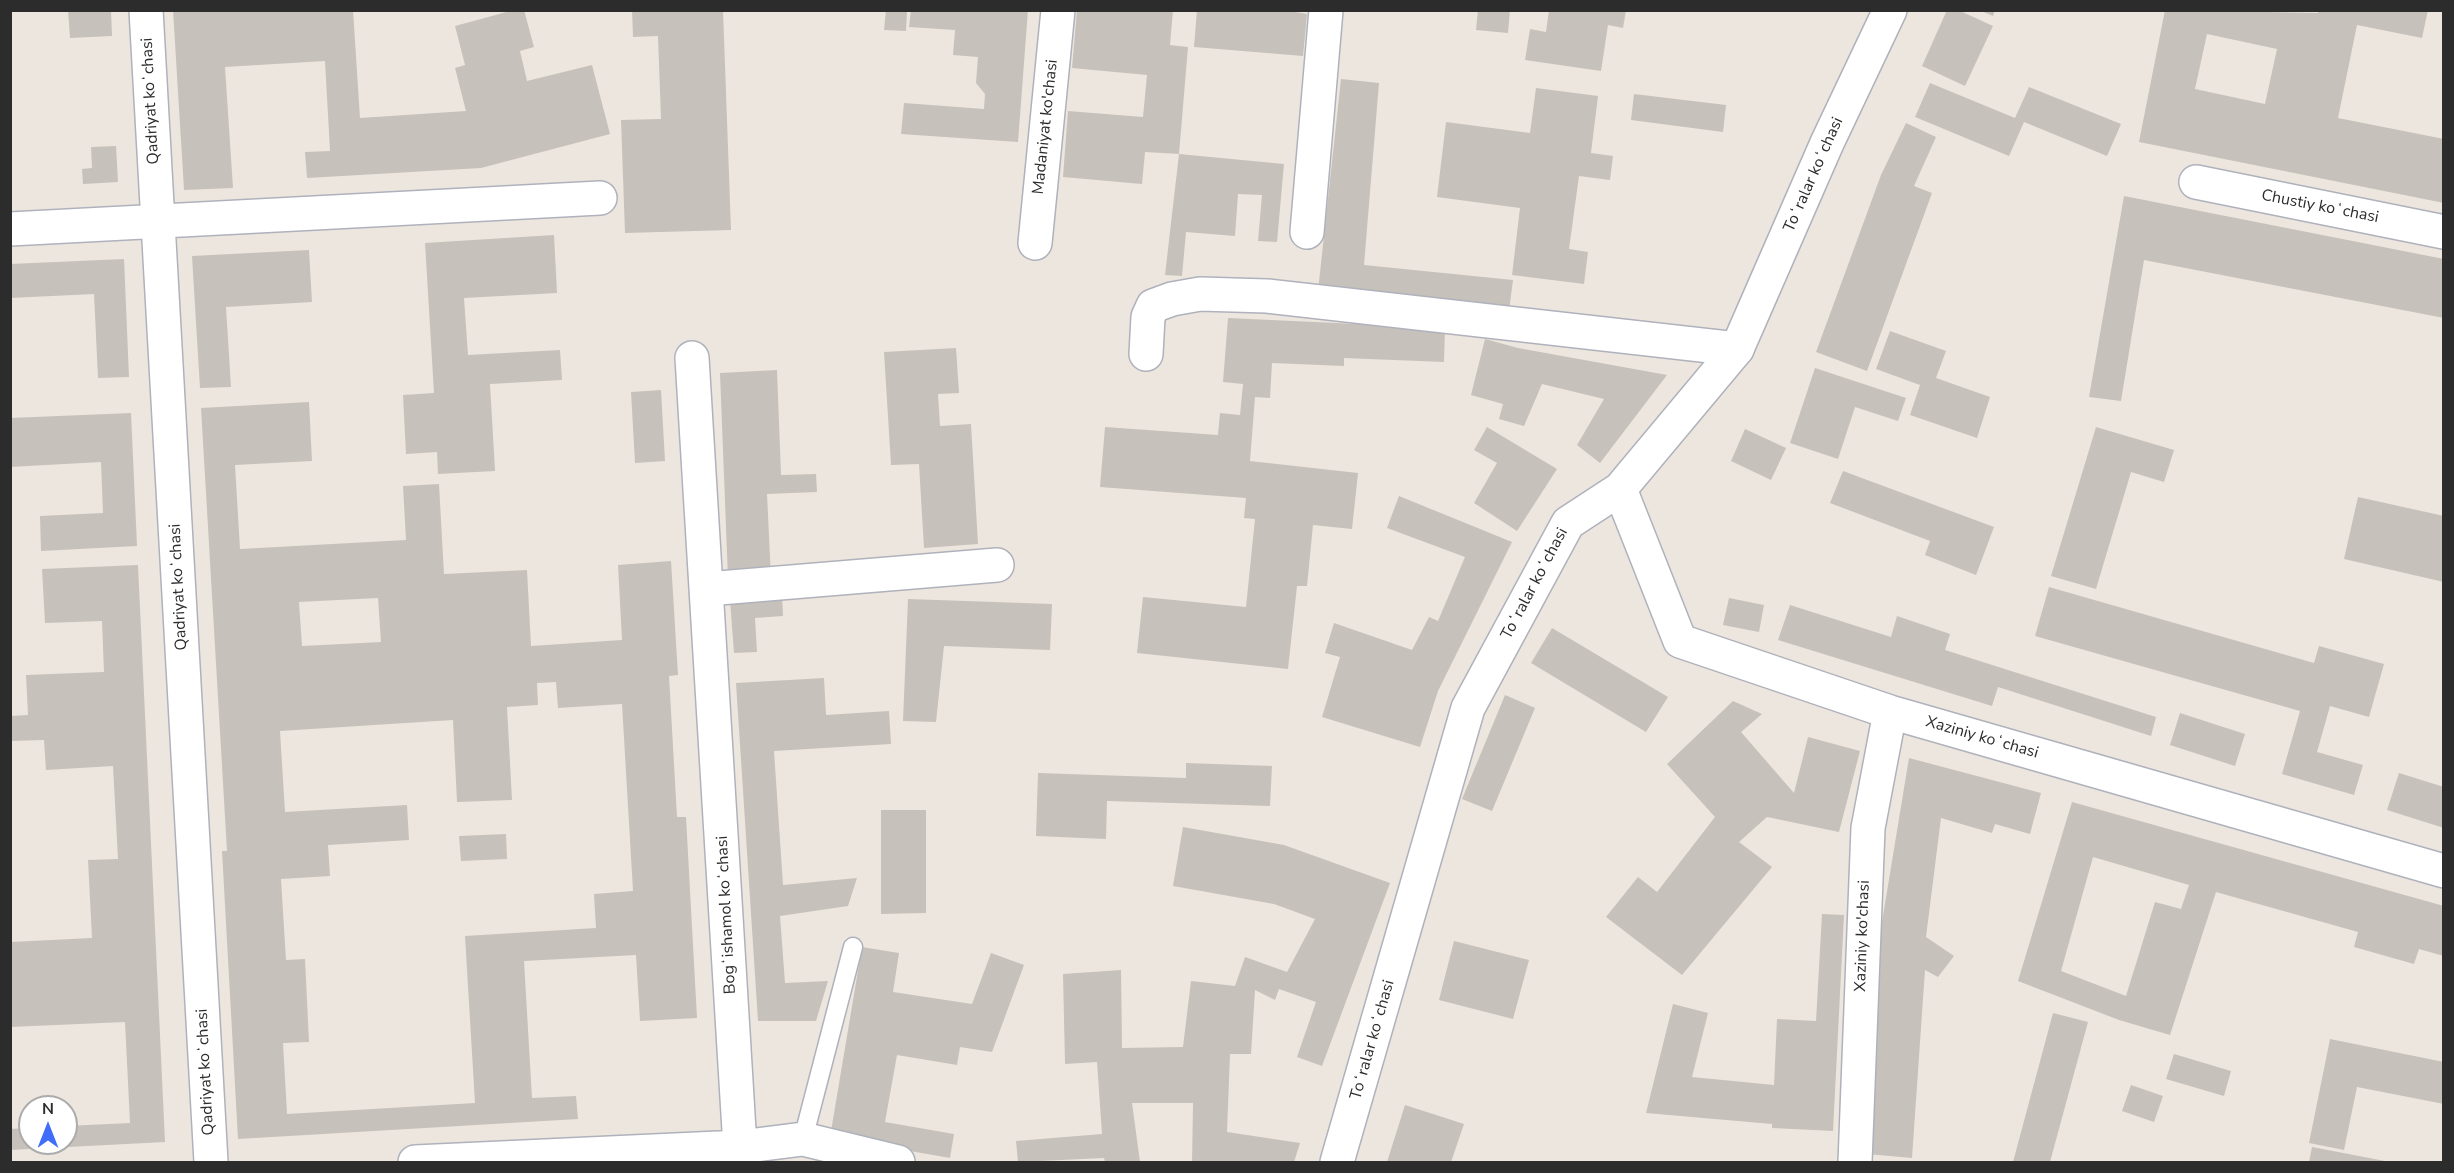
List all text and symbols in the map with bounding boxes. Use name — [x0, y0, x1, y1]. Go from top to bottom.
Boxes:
street label: Qadriyat koʻchasi — [138, 37, 164, 165]
street label: Madaniyat ko'chasi — [1029, 59, 1063, 195]
street label: Toʻralar koʻchasi — [1780, 115, 1848, 235]
street label: Chustiy koʻchasi — [2260, 186, 2380, 228]
street label: Qadriyat koʻchasi — [166, 523, 192, 651]
street label: Toʻralar koʻchasi — [1498, 525, 1572, 643]
street label: Xaziniy koʻchasi — [1923, 713, 2041, 763]
street label: Bogʻishamol koʻchasi — [713, 835, 741, 995]
street label: Xaziniy ko'chasi — [1851, 880, 1875, 992]
street label: Toʻralar koʻchasi — [1347, 978, 1399, 1102]
street label: Qadriyat koʻchasi — [193, 1008, 219, 1136]
north arrow — [18, 1095, 78, 1155]
text: N — [42, 1098, 54, 1120]

